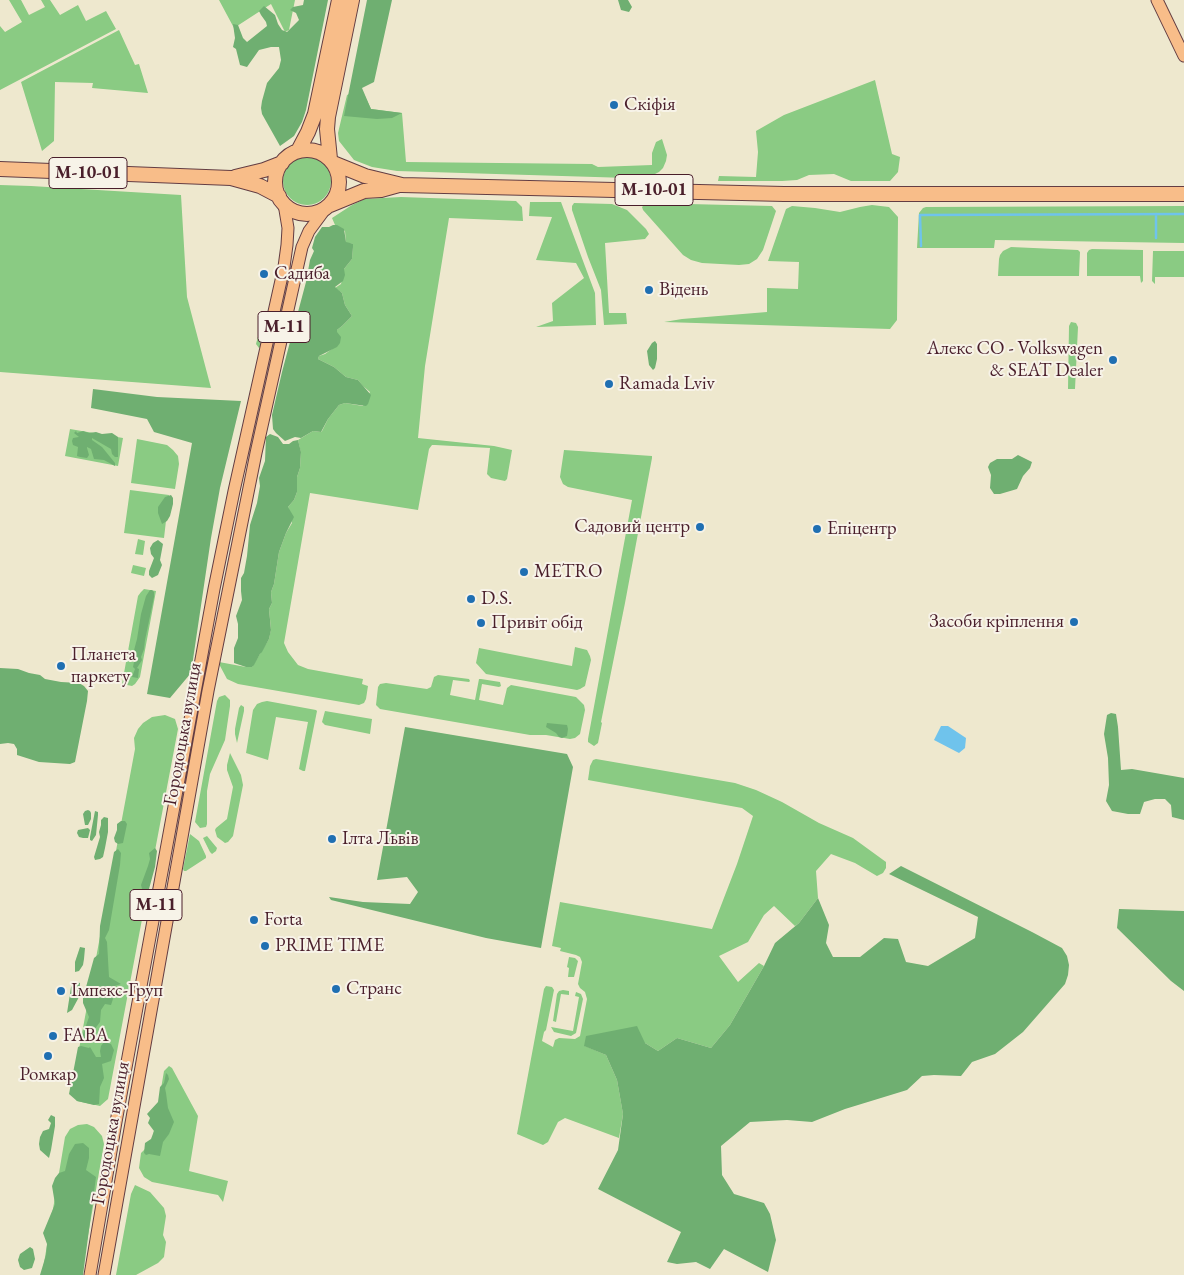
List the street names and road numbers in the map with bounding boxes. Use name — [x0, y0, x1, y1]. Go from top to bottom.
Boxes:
road number: М-10-01 — [49, 158, 127, 188]
road number: М-10-01 — [615, 174, 693, 206]
road number: М-11 — [258, 312, 310, 342]
street label: Городоцька вулиця — [159, 661, 207, 807]
road number: М-11 — [130, 890, 182, 920]
street label: Городоцька вулиця — [87, 1060, 135, 1206]

